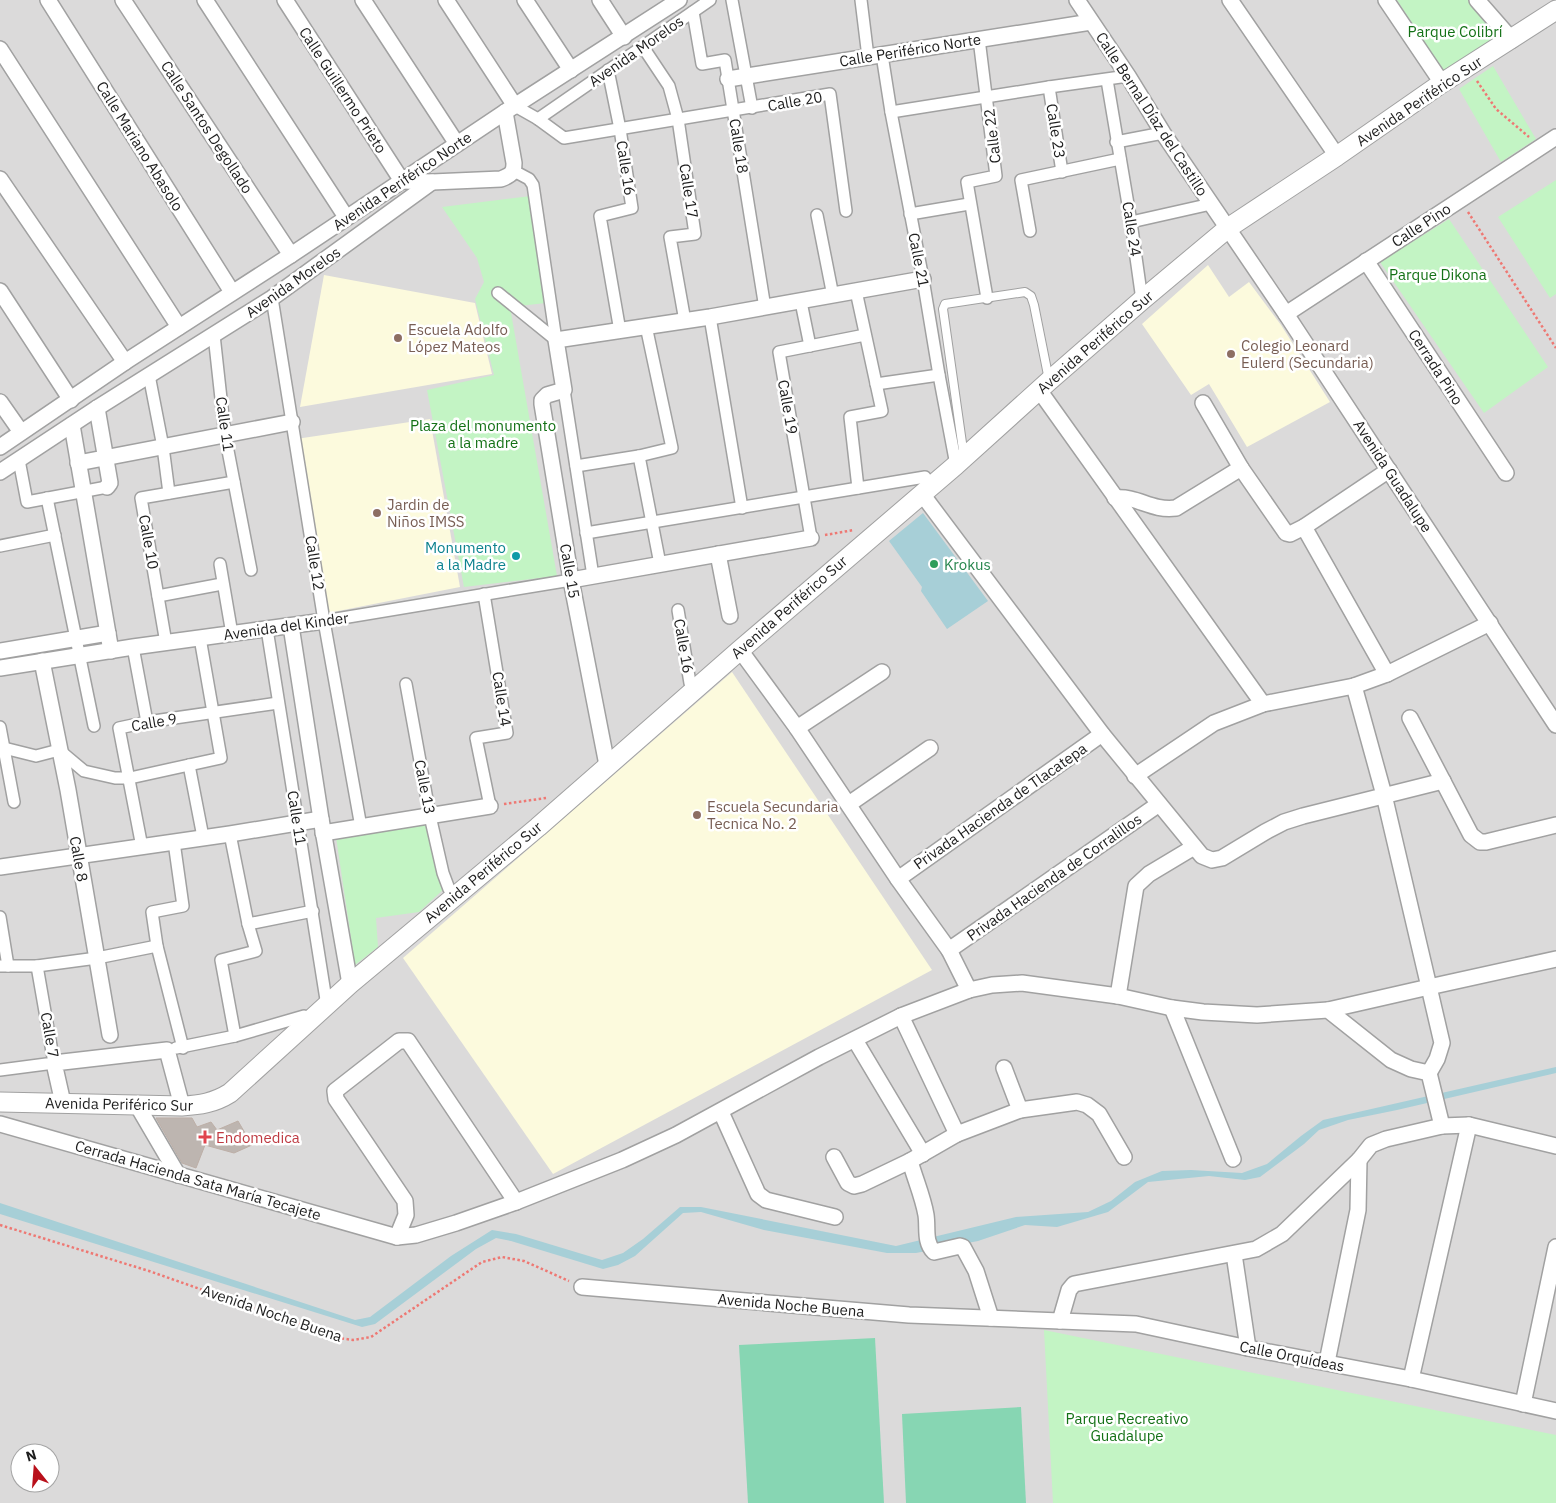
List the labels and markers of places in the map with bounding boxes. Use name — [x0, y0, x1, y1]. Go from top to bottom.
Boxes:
place label: Escuela Adolfo López Mateos — [408, 320, 508, 356]
marker: Escuela Adolfo López Mateos — [392, 332, 404, 344]
place label: Colegio Leonard Eulerd (Secundaria) — [1241, 336, 1374, 372]
marker: Colegio Leonard Eulerd (Secundaria) — [1225, 348, 1237, 360]
place label: Jardin de Niños IMSS — [387, 495, 465, 531]
marker: Jardin de Niños IMSS — [371, 507, 383, 519]
place label: Monumento a la Madre — [425, 538, 506, 574]
marker: Monumento a la Madre — [510, 550, 522, 562]
place label: Krokus — [944, 555, 991, 574]
marker: Krokus — [928, 558, 940, 570]
place label: Escuela Secundaria Tecnica No. 2 — [707, 797, 839, 833]
marker: Escuela Secundaria Tecnica No. 2 — [691, 809, 703, 821]
place label: Endomedica — [216, 1128, 300, 1147]
marker: Endomedica — [198, 1130, 212, 1144]

